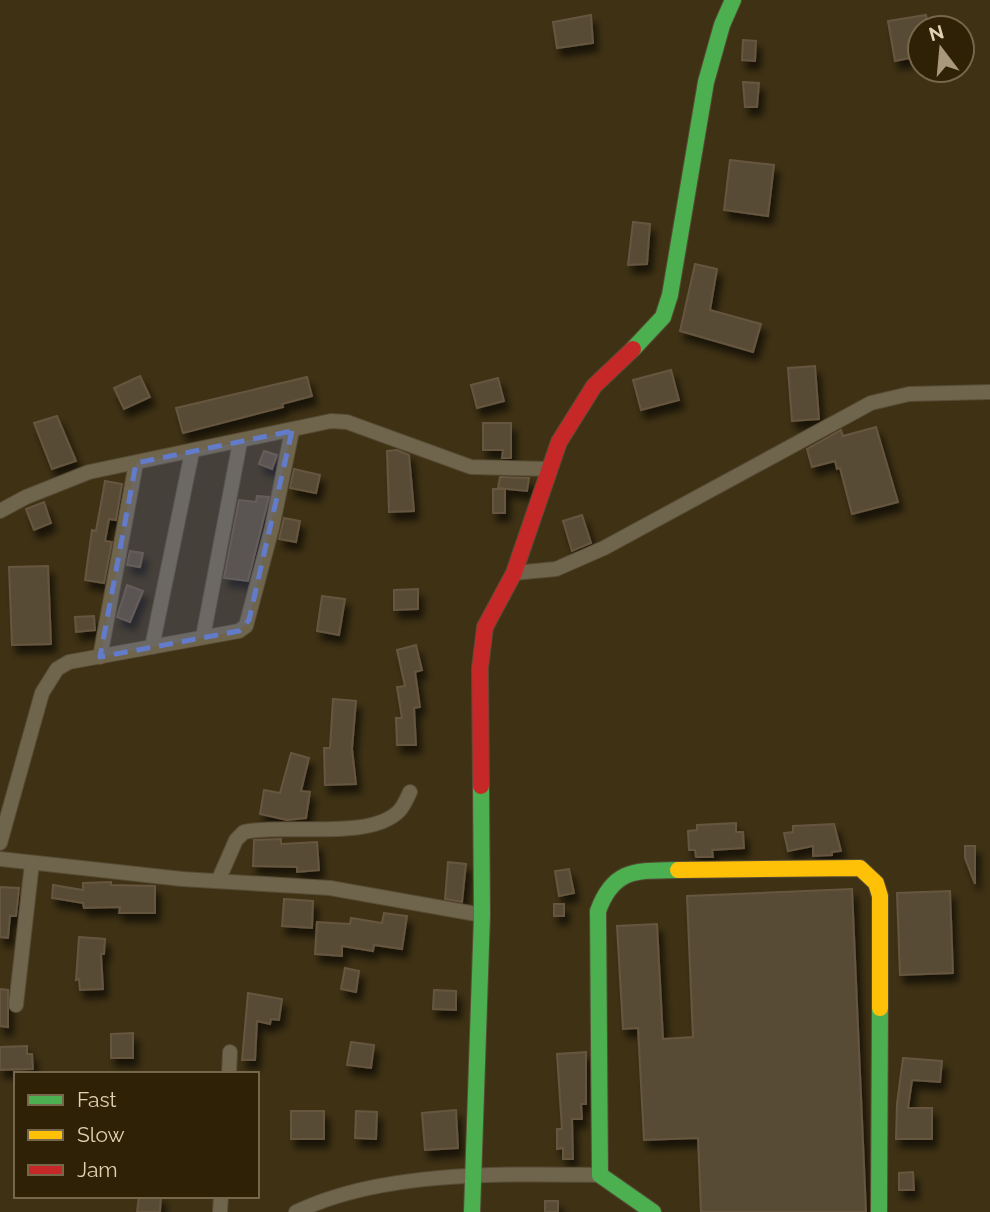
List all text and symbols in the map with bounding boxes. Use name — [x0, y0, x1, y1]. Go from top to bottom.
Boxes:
north arrow — [906, 14, 976, 84]
text: N — [926, 20, 946, 45]
legend — [14, 1072, 259, 1198]
text: Fast — [77, 1087, 117, 1112]
text: Slow — [77, 1122, 125, 1147]
text: Jam — [77, 1157, 118, 1182]

